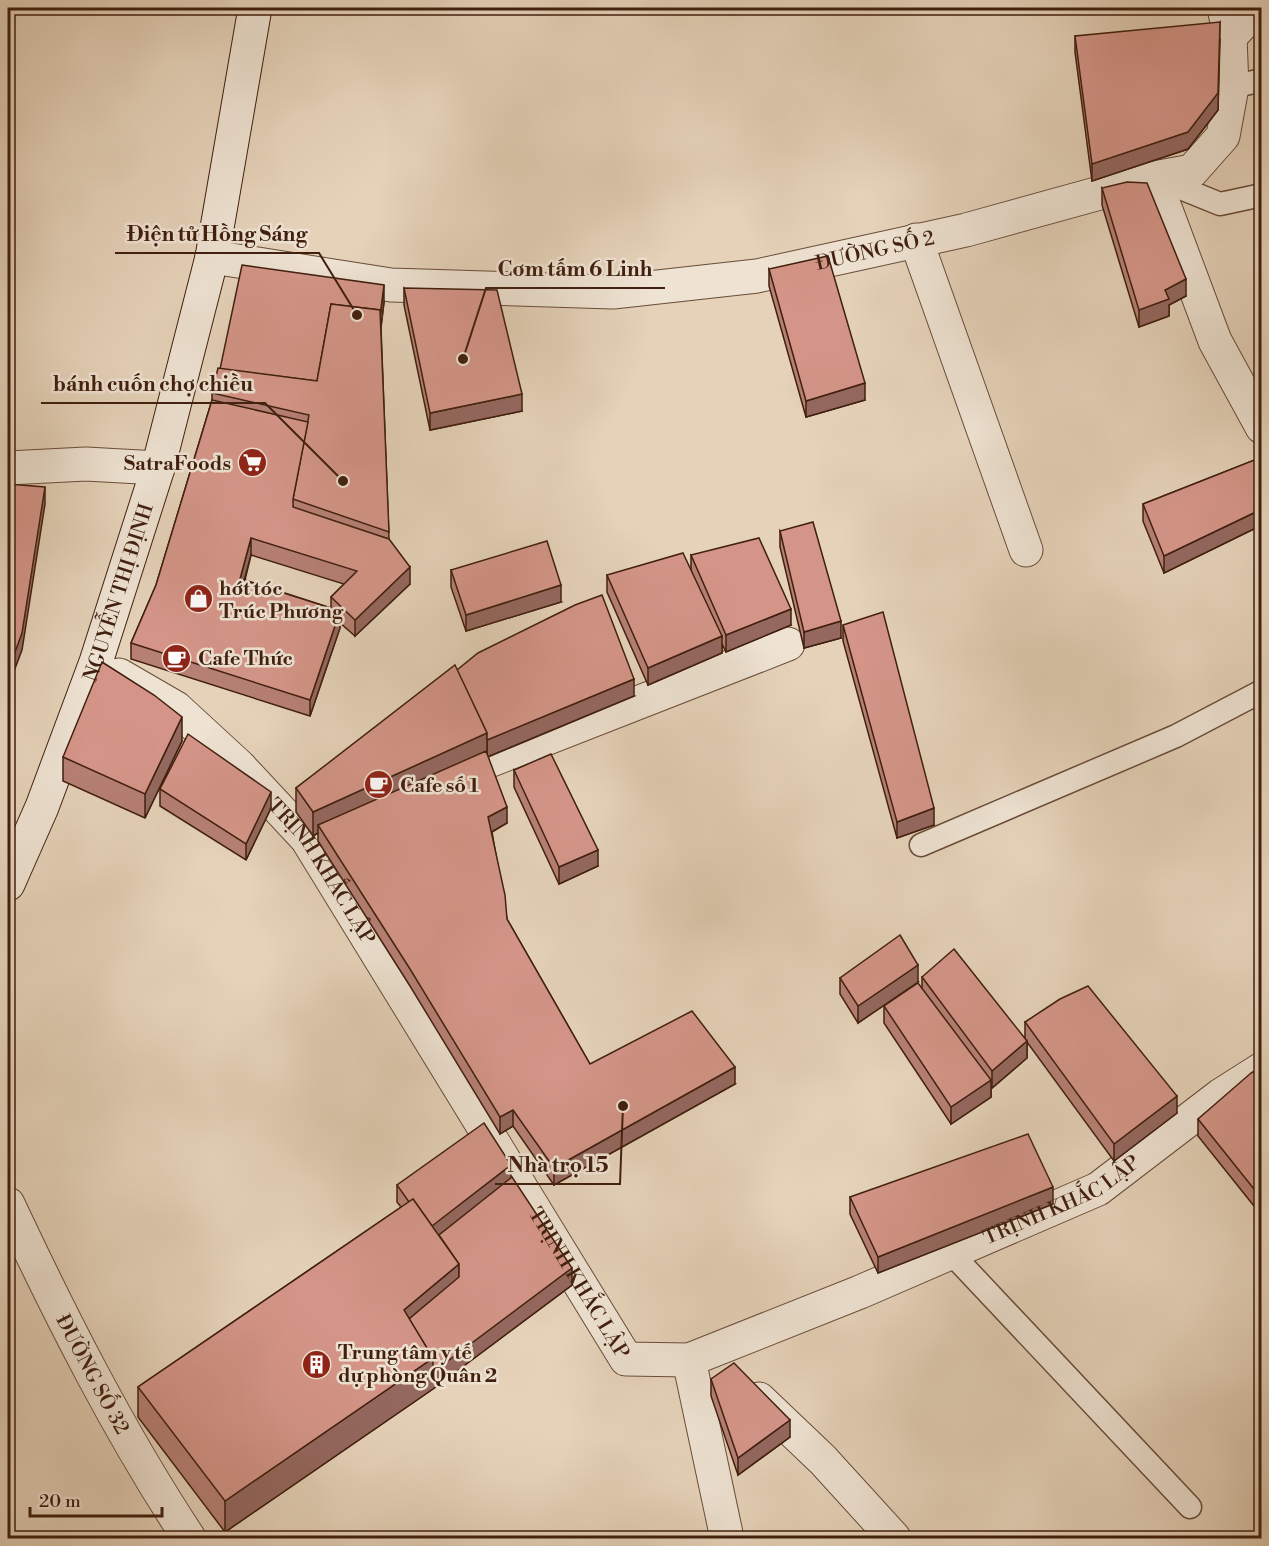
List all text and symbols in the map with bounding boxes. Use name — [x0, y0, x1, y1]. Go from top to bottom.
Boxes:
callout: Điện tử Hồng Sáng — [115, 214, 319, 253]
text: Điện tử Hồng Sáng — [126, 222, 308, 248]
street label: ĐƯỜNG SỐ 2 — [813, 226, 937, 277]
callout: Cơm tấm 6 Linh — [486, 249, 665, 288]
text: Cơm tấm 6 Linh — [497, 257, 653, 283]
callout: bánh cuốn chợ chiều — [41, 364, 265, 403]
text: bánh cuốn chợ chiều — [53, 372, 253, 398]
supermarket icon: SatraFoods — [236, 447, 268, 479]
place label: SatraFoods — [124, 452, 231, 477]
street label: NGUYỄN THỊ ĐỊNH — [79, 500, 160, 686]
place label: hớt tóc Trúc Phương — [219, 577, 344, 625]
shop icon: hớt tóc Trúc Phương — [182, 583, 214, 615]
cafe icon: Cafe Thức — [161, 642, 193, 674]
place label: Cafe Thức — [198, 647, 293, 672]
cafe icon: Cafe số 1 — [363, 769, 395, 801]
place label: Cafe số 1 — [400, 774, 479, 799]
street label: TRỊNH KHẮC LẬP — [261, 794, 380, 950]
callout: Nhà trọ 15 — [495, 1145, 620, 1184]
street label: TRỊNH KHẮC LẬP — [980, 1150, 1146, 1251]
text: Nhà trọ 15 — [507, 1153, 609, 1179]
street label: TRỊNH KHẮC LẬP — [522, 1203, 634, 1364]
street label: ĐƯỜNG SỐ 32 — [50, 1311, 134, 1439]
place label: Trung tâm y tế dự phòng Quân 2 — [338, 1341, 497, 1389]
building icon: Trung tâm y tế dự phòng Quân 2 — [301, 1348, 333, 1380]
scale bar — [30, 1480, 162, 1518]
text: 20 m — [39, 1490, 81, 1513]

